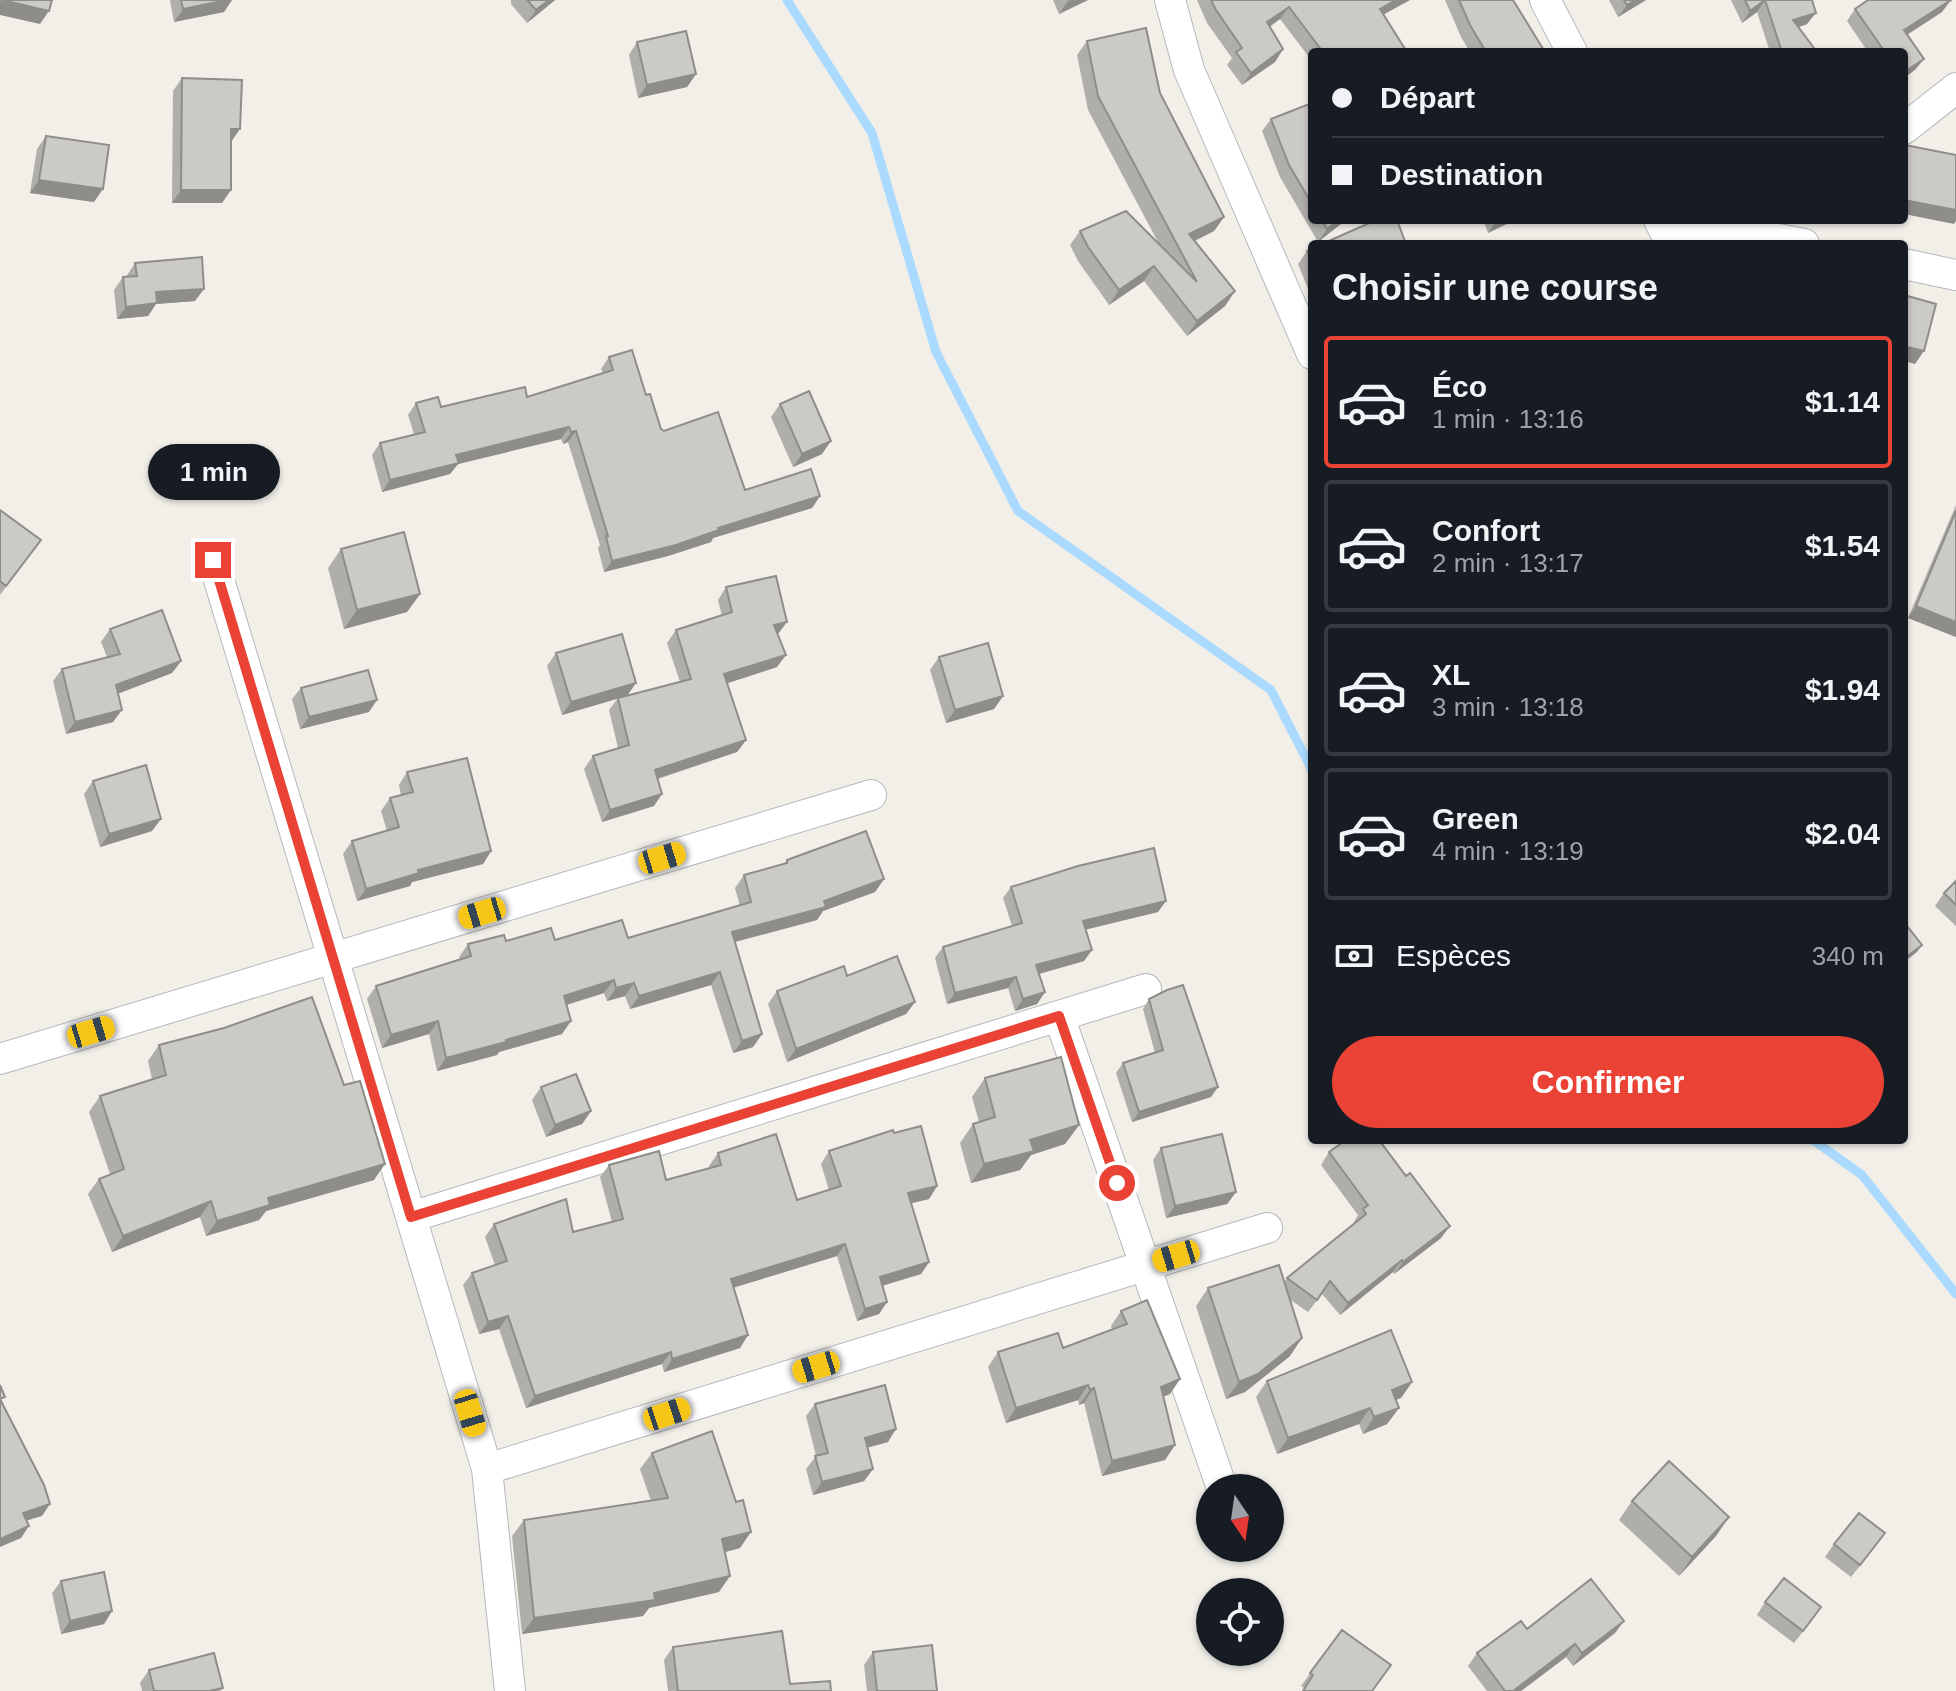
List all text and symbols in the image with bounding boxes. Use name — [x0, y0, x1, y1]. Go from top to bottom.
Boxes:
text: Départ — [1380, 81, 1475, 114]
text: Destination — [1380, 158, 1543, 191]
text: Choisir une course — [1332, 267, 1658, 308]
icon: car — [1336, 366, 1408, 438]
text: Éco — [1432, 370, 1487, 403]
text: $1.14 — [1805, 385, 1880, 418]
text: 1 min · 13:16 — [1432, 404, 1584, 434]
callout: 1 min — [147, 444, 279, 500]
text: 1 min — [180, 457, 248, 487]
icon: car — [1336, 510, 1408, 582]
text: Confort — [1432, 514, 1540, 547]
text: $1.54 — [1805, 529, 1880, 562]
route end — [195, 542, 231, 578]
text: 2 min · 13:17 — [1432, 548, 1584, 578]
icon: car — [1336, 654, 1408, 726]
text: XL — [1432, 658, 1470, 691]
text: $1.94 — [1805, 673, 1880, 706]
text: 3 min · 13:18 — [1432, 692, 1584, 722]
icon: car — [1336, 798, 1408, 870]
text: Green — [1432, 802, 1519, 835]
text: $2.04 — [1805, 817, 1880, 850]
text: 4 min · 13:19 — [1432, 836, 1584, 866]
car — [636, 840, 688, 876]
car — [456, 895, 508, 931]
icon: cash — [1332, 934, 1376, 978]
text: Espèces — [1396, 939, 1511, 972]
text: 340 m — [1812, 941, 1884, 971]
car — [65, 1014, 117, 1050]
button: Confirmer — [1332, 1036, 1884, 1128]
route start — [1099, 1165, 1135, 1201]
car — [1150, 1238, 1202, 1274]
car — [790, 1349, 842, 1385]
car — [452, 1387, 488, 1439]
car — [640, 1395, 694, 1433]
north arrow — [1196, 1474, 1284, 1562]
map controls — [1196, 1474, 1284, 1666]
button: locate — [1196, 1578, 1284, 1666]

